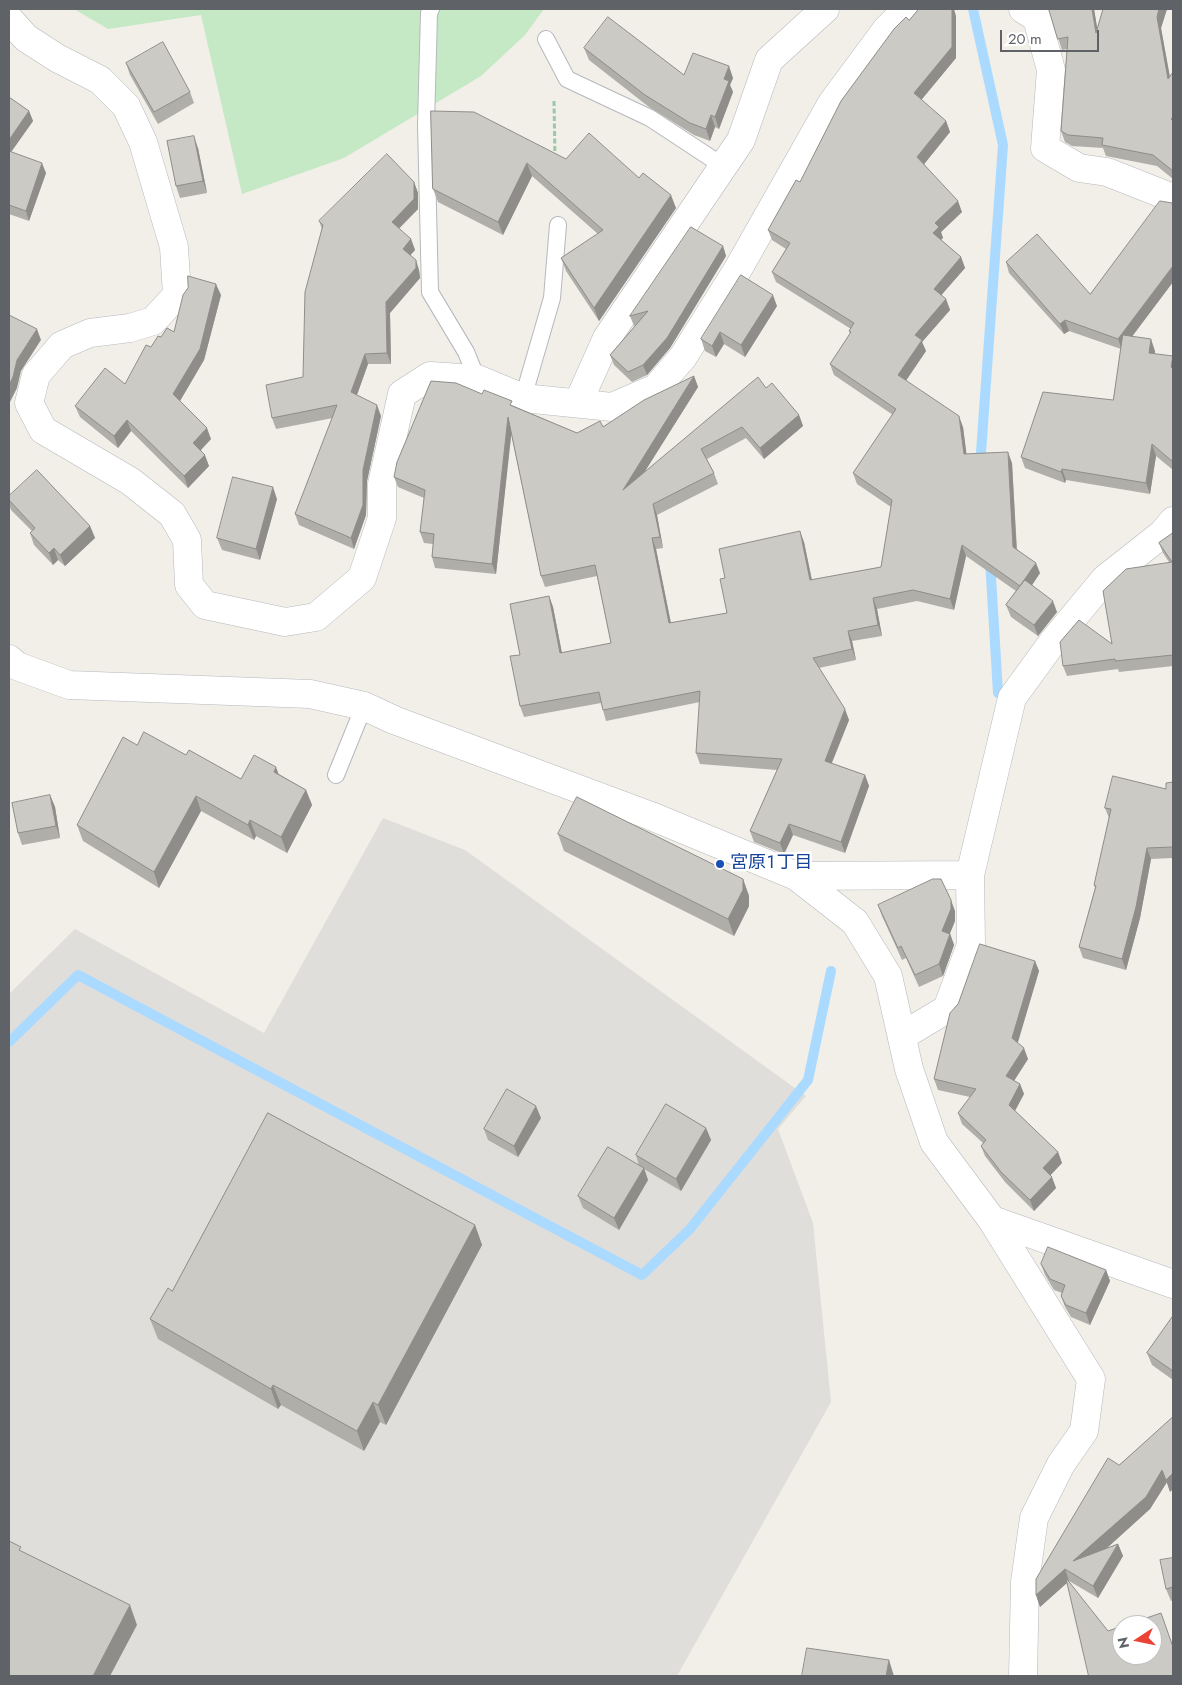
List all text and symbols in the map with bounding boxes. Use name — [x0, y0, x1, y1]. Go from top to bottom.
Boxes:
scale bar — [1002, 20, 1101, 52]
text: 20 m — [1008, 28, 1042, 50]
place label: 宮原１丁目 — [730, 853, 812, 875]
marker: 宮原１丁目 — [714, 858, 726, 870]
north arrow — [1112, 1615, 1162, 1665]
text: N — [1112, 1635, 1134, 1650]

